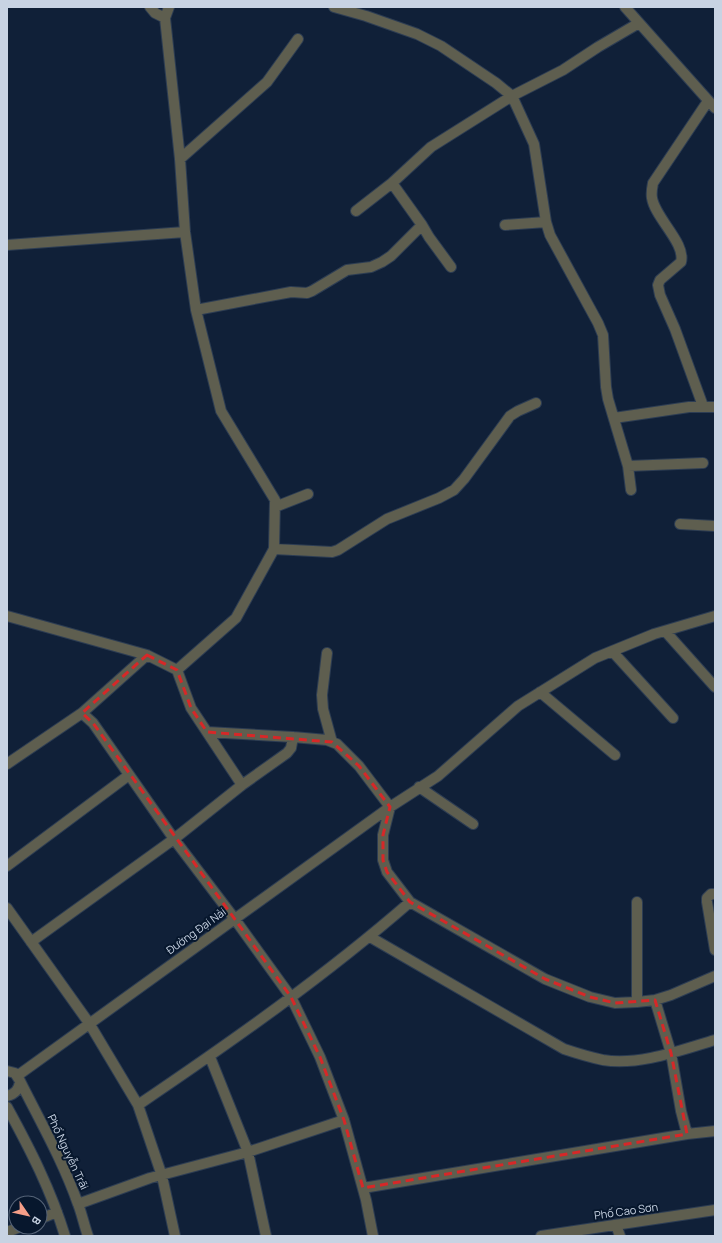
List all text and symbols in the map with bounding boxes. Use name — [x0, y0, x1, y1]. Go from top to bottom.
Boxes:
street label: Đường Đại Nải — [163, 904, 229, 957]
street label: Phố Nguyễn Trãi — [44, 1112, 92, 1192]
north arrow — [8, 1195, 48, 1235]
street label: Phố Cao Sơn — [593, 1199, 659, 1222]
text: B — [29, 1214, 45, 1228]

